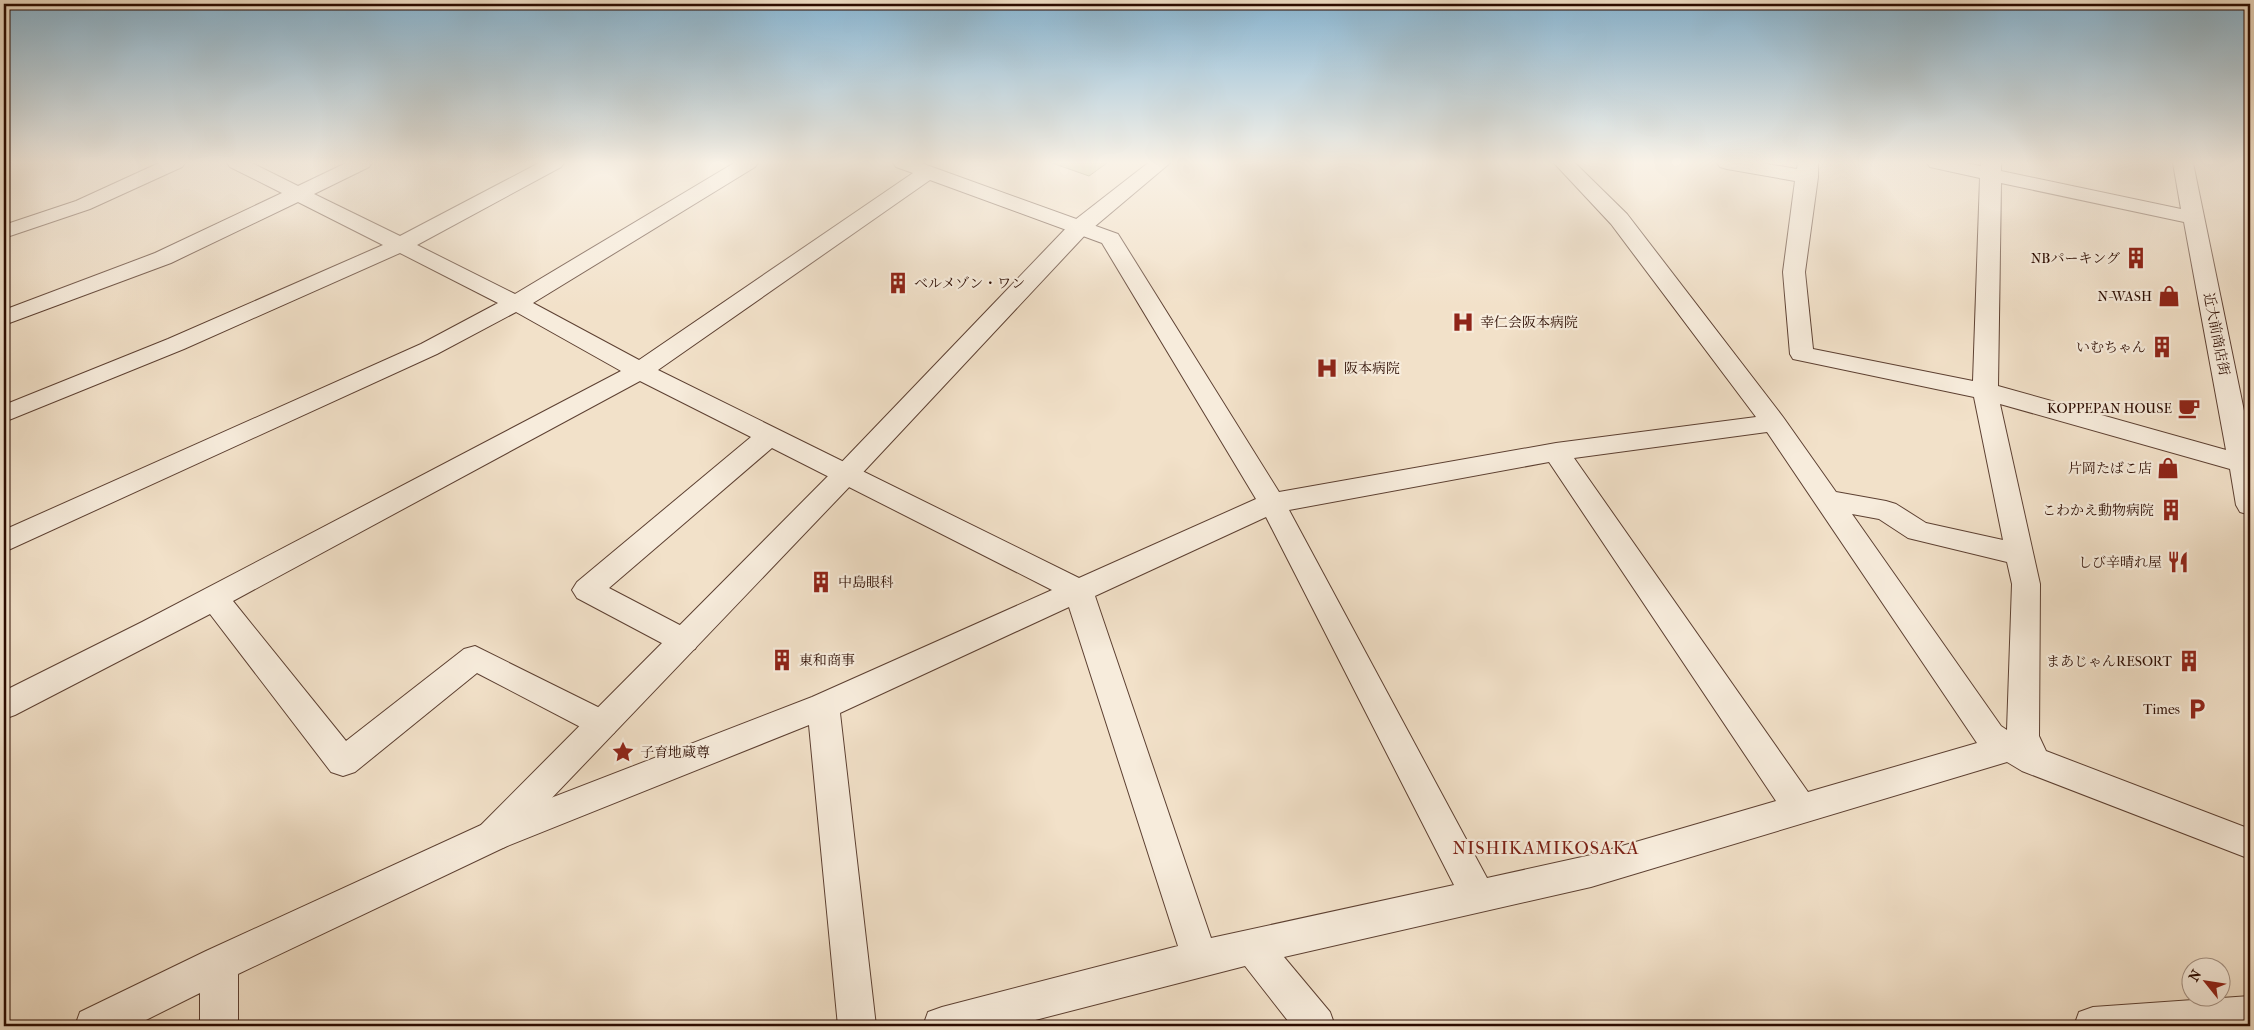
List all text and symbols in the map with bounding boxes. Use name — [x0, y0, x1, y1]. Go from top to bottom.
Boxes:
building icon: NBパーキング — [2123, 245, 2149, 271]
place label: NBパーキング — [2031, 250, 2120, 267]
building icon: ベルメゾン・ワン — [885, 270, 911, 296]
place label: ベルメゾン・ワン — [914, 275, 1025, 292]
shop icon: N-WASH — [2156, 283, 2182, 309]
place label: N-WASH — [2097, 288, 2152, 305]
street label: 近大前商店街 — [2200, 291, 2233, 377]
hospital icon: 幸仁会阪本病院 — [1450, 309, 1476, 335]
place label: 幸仁会阪本病院 — [1480, 314, 1578, 331]
building icon: いむちゃん — [2149, 334, 2175, 360]
place label: いむちゃん — [2076, 339, 2146, 356]
hospital icon: 阪本病院 — [1314, 355, 1340, 381]
place label: 阪本病院 — [1344, 360, 1400, 377]
cafe icon: KOPPEPAN HOUSE — [2176, 395, 2202, 421]
place label: KOPPEPAN HOUSE — [2047, 400, 2172, 417]
shop icon: 片岡たばこ店 — [2155, 455, 2181, 481]
place label: 片岡たばこ店 — [2068, 460, 2152, 477]
building icon: こわかえ動物病院 — [2158, 497, 2184, 523]
place label: こわかえ動物病院 — [2042, 502, 2154, 519]
restaurant icon: しび辛晴れ屋 — [2165, 549, 2191, 575]
place label: しび辛晴れ屋 — [2078, 554, 2162, 571]
building icon: 中島眼科 — [808, 569, 834, 595]
place label: 中島眼科 — [838, 574, 894, 591]
building icon: 東和商事 — [769, 647, 795, 673]
building icon: まあじゃんRESORT — [2176, 648, 2202, 674]
place label: 東和商事 — [799, 652, 855, 669]
place label: まあじゃんRESORT — [2046, 653, 2173, 670]
parking icon: Times — [2184, 696, 2210, 722]
place label: Times — [2143, 701, 2180, 718]
place icon: 子育地蔵尊 — [610, 739, 636, 765]
place label: 子育地蔵尊 — [640, 744, 710, 761]
district label: NISHIKAMIKOSAKA — [1453, 838, 1639, 859]
north arrow — [2182, 958, 2232, 1008]
text: N — [2185, 967, 2205, 985]

